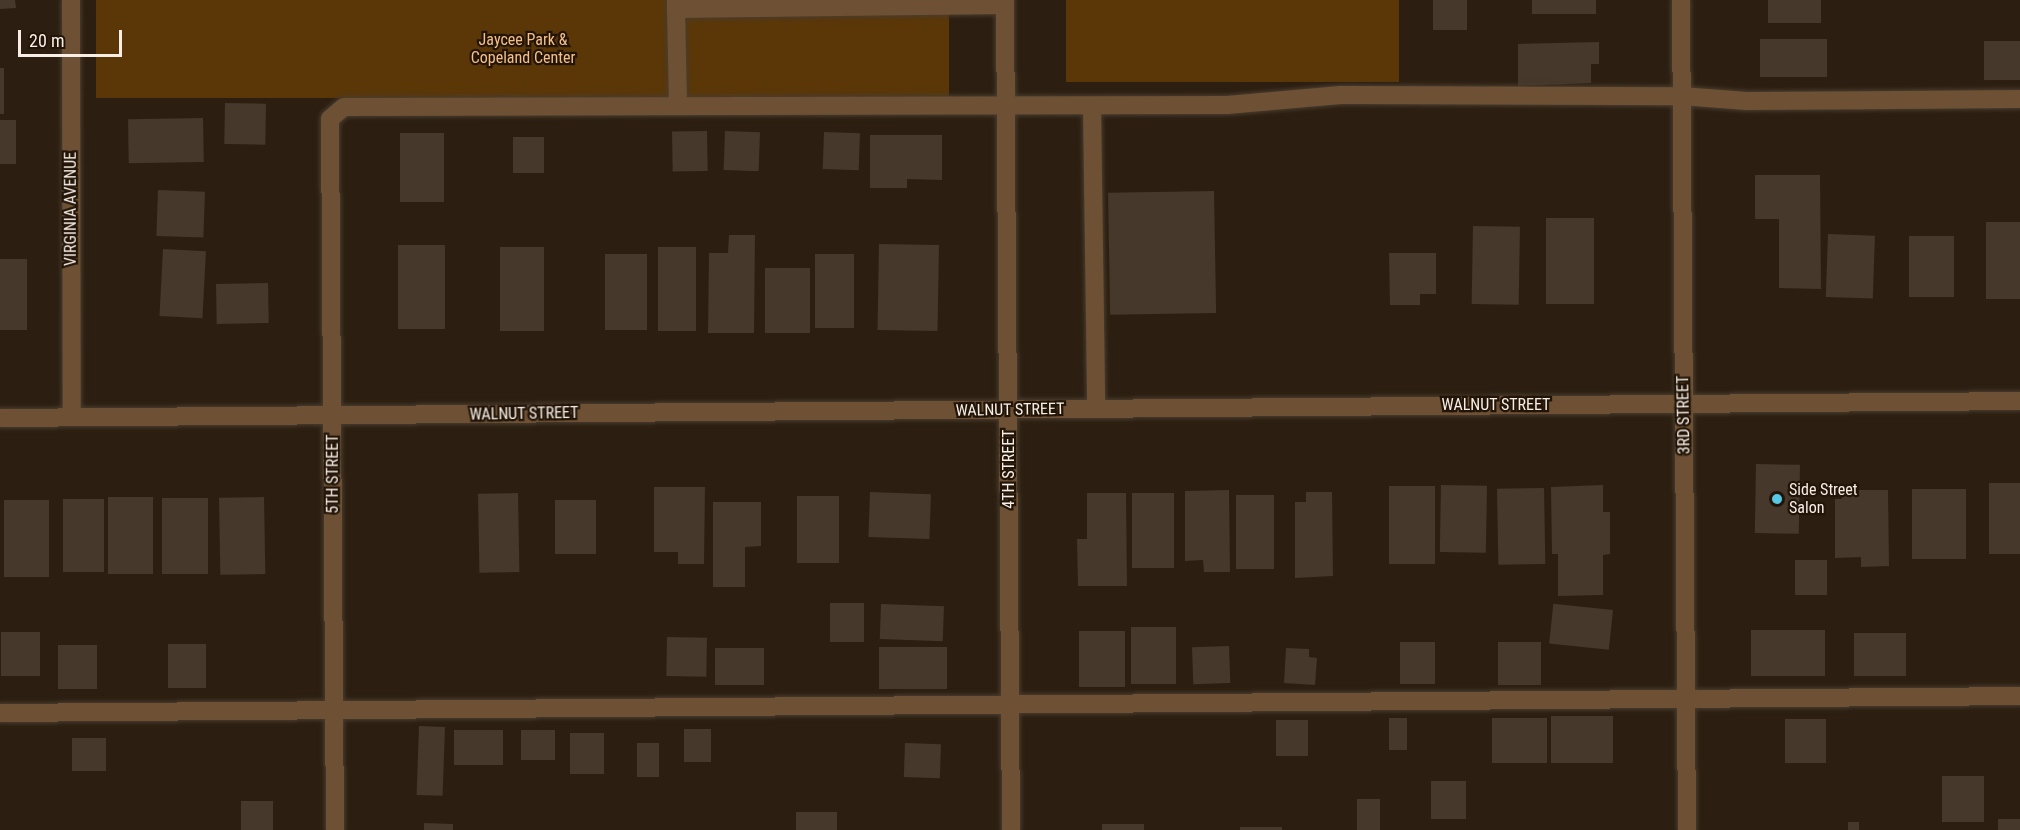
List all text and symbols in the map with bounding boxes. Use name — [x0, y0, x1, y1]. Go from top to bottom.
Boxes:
scale bar — [21, 18, 124, 56]
text: 20 m — [29, 30, 64, 51]
park label: Jaycee Park & Copeland Center — [471, 30, 575, 68]
street label: VIRGINIA AVENUE — [61, 152, 81, 266]
street label: 3RD STREET — [1674, 375, 1694, 455]
street label: WALNUT STREET — [1441, 395, 1551, 415]
street label: WALNUT STREET — [955, 399, 1065, 421]
street label: WALNUT STREET — [469, 403, 579, 425]
street label: 4TH STREET — [999, 429, 1019, 509]
street label: 5TH STREET — [323, 434, 343, 514]
place label: Side Street Salon — [1789, 480, 1858, 518]
marker: Side Street Salon — [1770, 492, 1784, 506]

